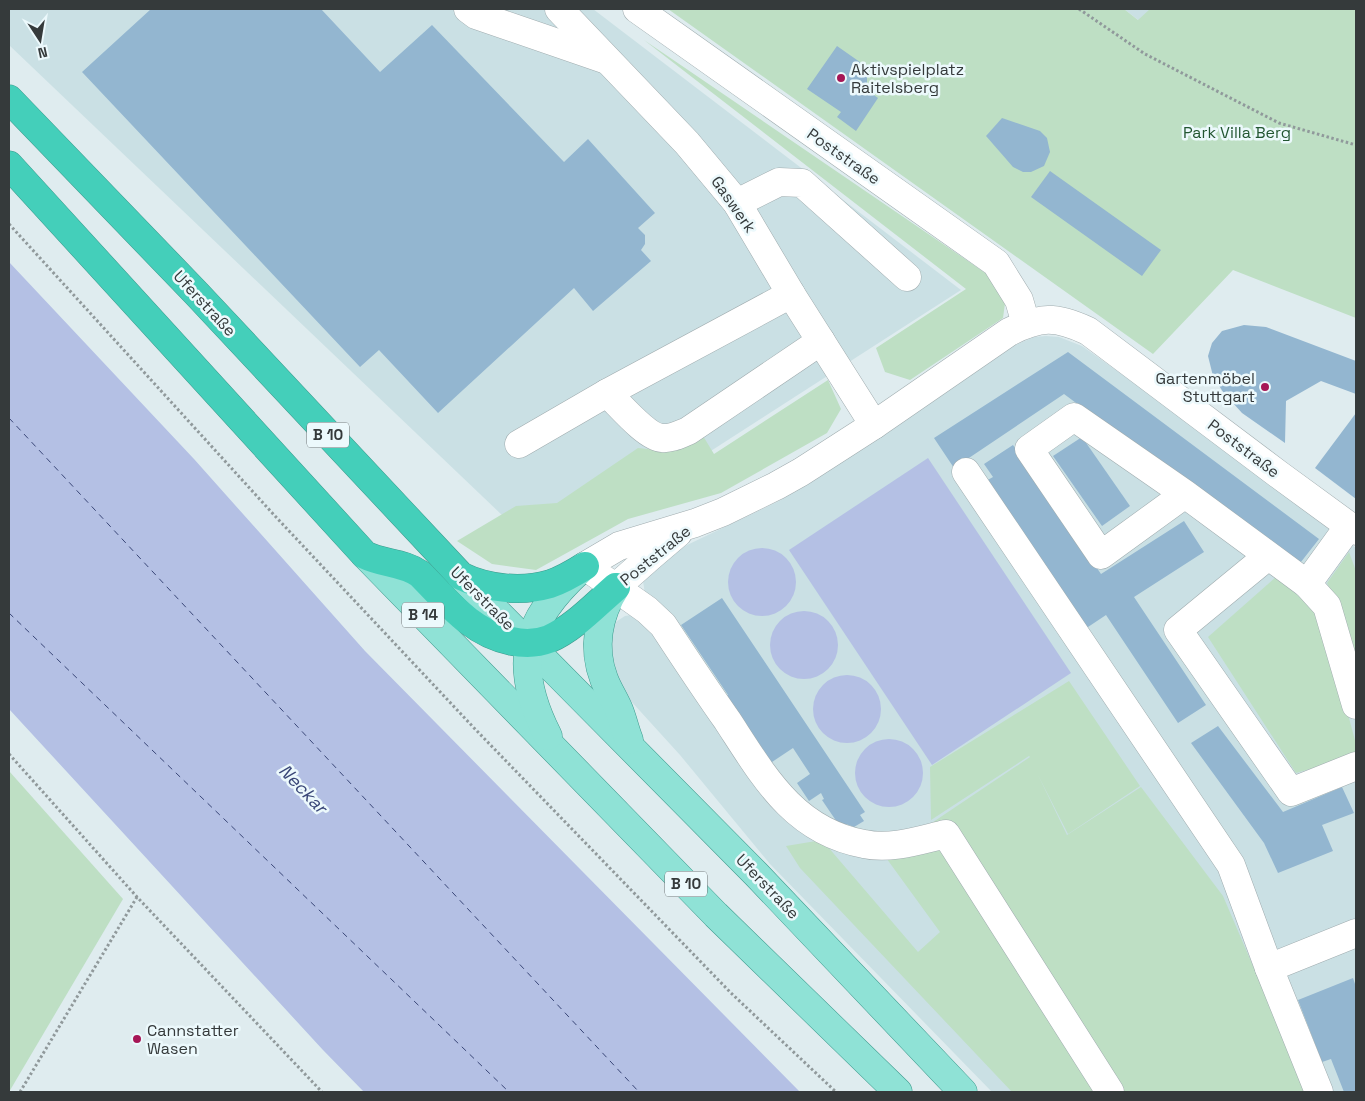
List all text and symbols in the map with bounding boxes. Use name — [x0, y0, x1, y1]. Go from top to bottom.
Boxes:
north arrow — [15, 15, 65, 65]
text: N — [36, 43, 49, 62]
place label: Aktivspielplatz Raitelsberg — [851, 59, 964, 98]
marker: Aktivspielplatz Raitelsberg — [835, 72, 847, 84]
park label: Park Villa Berg — [1183, 122, 1291, 143]
street label: Poststraße — [803, 123, 885, 189]
street label: Gaswerk — [706, 172, 761, 237]
street label: Uferstraße — [169, 266, 241, 341]
place label: Gartenmöbel Stuttgart — [1156, 368, 1255, 407]
marker: Gartenmöbel Stuttgart — [1259, 381, 1271, 393]
street label: Poststraße — [1203, 414, 1284, 482]
road number: B 10 — [307, 422, 349, 448]
street label: Poststraße — [616, 520, 695, 590]
street label: Uferstraße — [446, 562, 519, 635]
road number: B 14 — [402, 602, 444, 628]
water label: Neckar — [274, 759, 334, 820]
street label: Uferstraße — [731, 849, 804, 923]
road number: B 10 — [665, 872, 707, 896]
place label: Cannstatter Wasen — [147, 1020, 239, 1059]
marker: Cannstatter Wasen — [131, 1033, 143, 1045]

